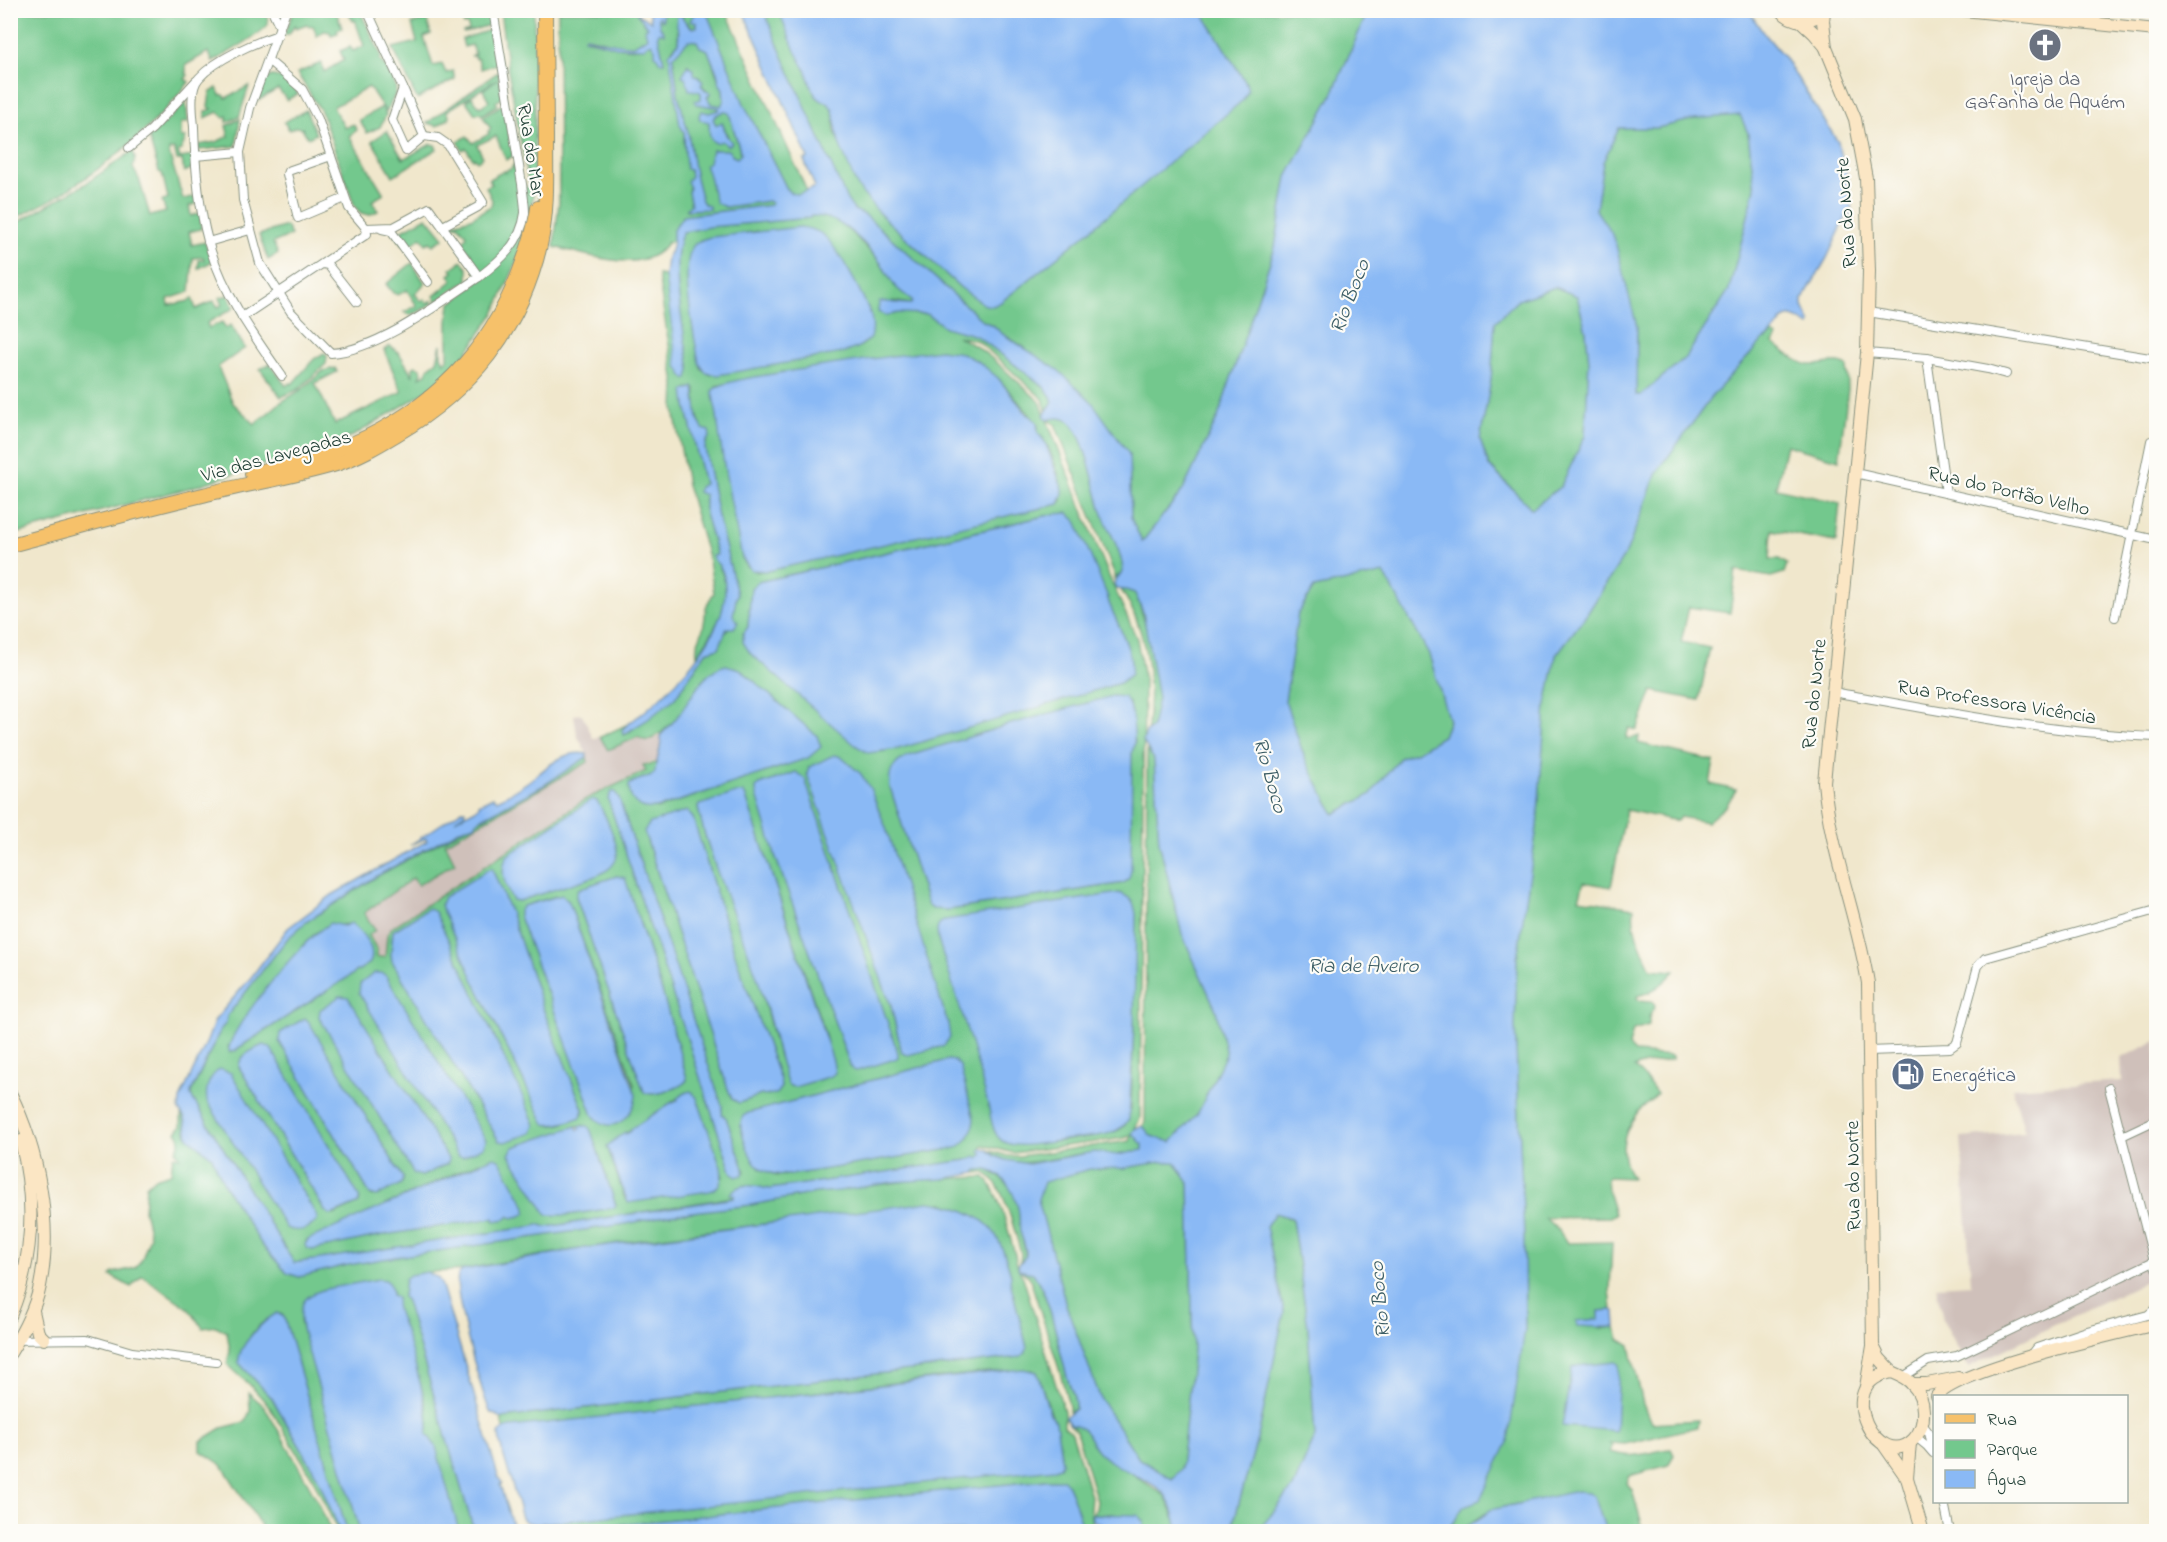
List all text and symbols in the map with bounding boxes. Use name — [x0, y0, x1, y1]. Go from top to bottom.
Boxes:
church icon: Igreja da Gafanha de Aquém — [2027, 27, 2063, 63]
place label: Igreja da Gafanha de Aquém — [1965, 66, 2125, 118]
street label: Rua do Mar — [508, 102, 551, 200]
street label: Rua do Norte — [1829, 157, 1866, 269]
water label: Rio Boco — [1323, 254, 1379, 338]
street label: Via das Lavegadas — [197, 423, 355, 493]
street label: Rua do Portão Velho — [1924, 460, 2092, 525]
street label: Rua do Norte — [1795, 638, 1836, 751]
street label: Rua Professora Vicência — [1895, 673, 2098, 734]
water label: Rio Boco — [1244, 734, 1294, 818]
water label: Ria de Aveiro — [1308, 952, 1419, 982]
fuel station icon: Energética — [1890, 1056, 1926, 1092]
place label: Energética — [1931, 1062, 2016, 1092]
street label: Rua do Norte — [1839, 1120, 1870, 1232]
water label: Rio Boco — [1363, 1259, 1399, 1339]
legend — [1933, 1395, 2128, 1503]
text: Rua — [1987, 1408, 2017, 1434]
text: Parque — [1987, 1438, 2038, 1464]
text: Água — [1987, 1468, 2026, 1495]

